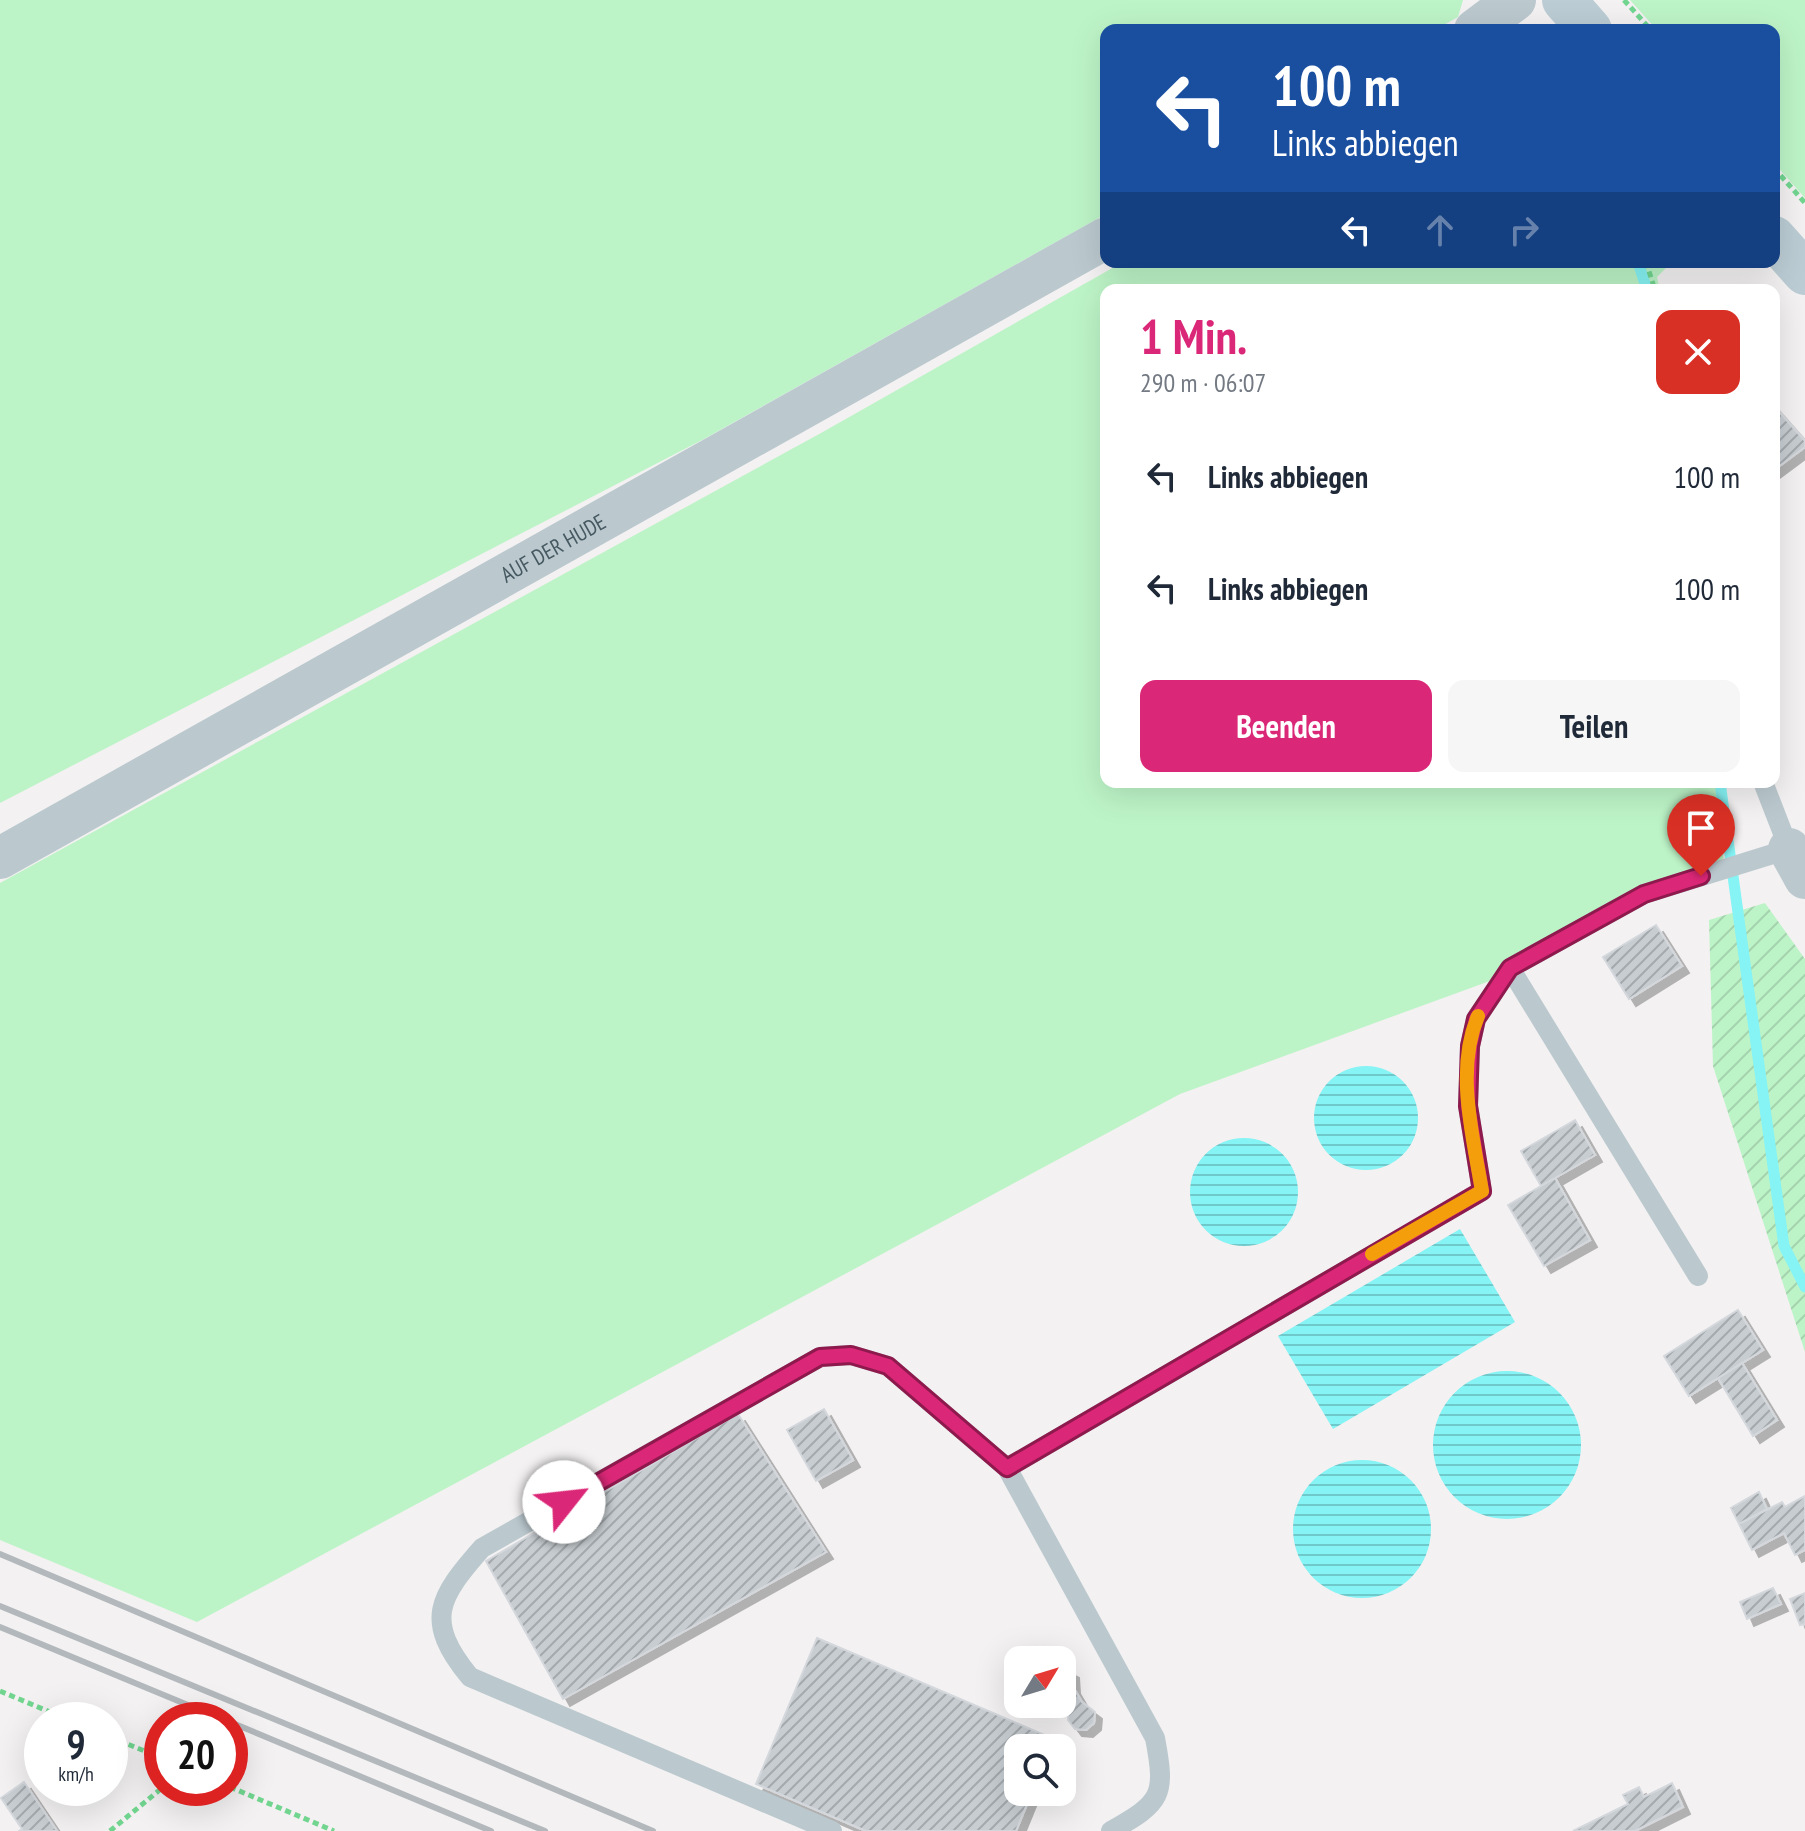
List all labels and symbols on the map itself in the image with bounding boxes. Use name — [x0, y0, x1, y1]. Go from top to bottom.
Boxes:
street label: AUF DER HUDE — [496, 507, 611, 589]
pin — [1667, 794, 1735, 876]
position arrow — [522, 1460, 606, 1544]
north arrow — [1004, 1646, 1076, 1718]
speed limit sign: 20 — [144, 1702, 248, 1806]

